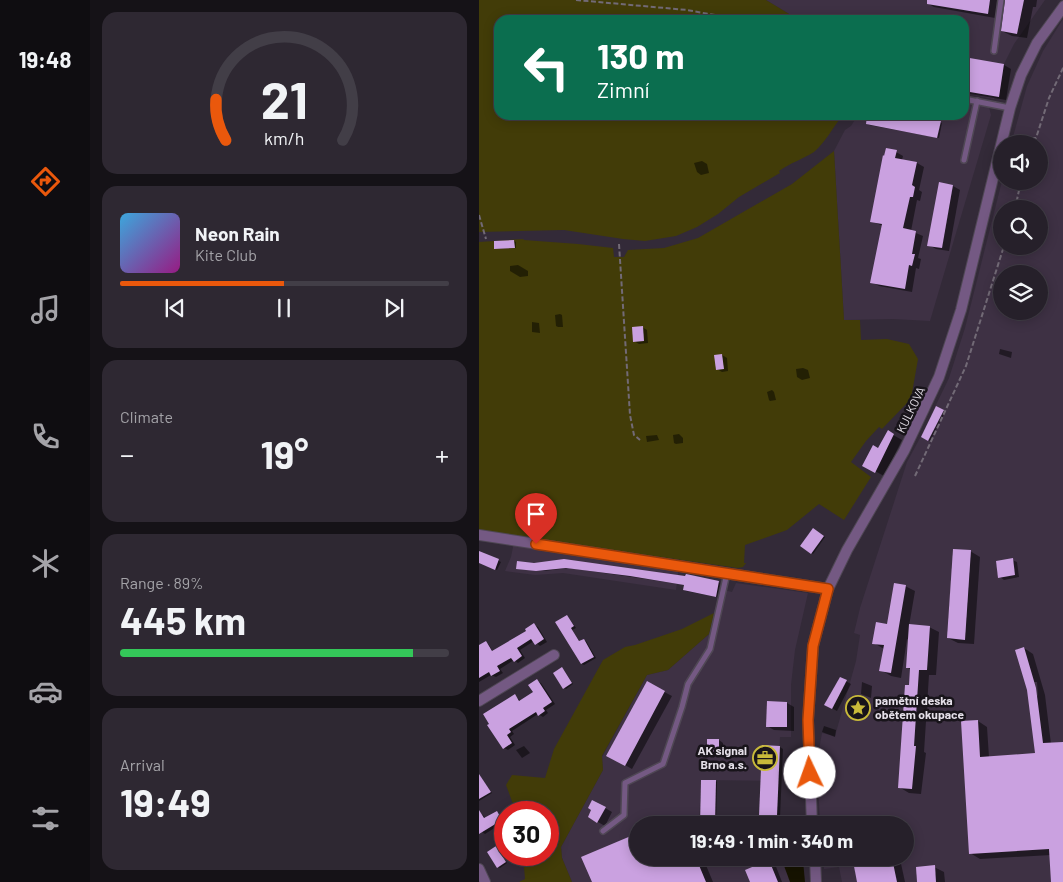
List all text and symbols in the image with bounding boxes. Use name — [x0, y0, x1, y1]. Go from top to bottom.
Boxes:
text: 130 m — [597, 34, 684, 76]
icon: left — [514, 35, 579, 100]
text: 19:48 — [19, 46, 71, 72]
text: 21 — [261, 67, 308, 129]
text: Zimní — [597, 76, 649, 102]
text: km/h — [264, 127, 305, 149]
map controls — [993, 135, 1048, 320]
button: sound — [993, 135, 1048, 190]
icon: directions — [28, 164, 63, 199]
button: search — [993, 200, 1048, 255]
text: Neon Rain — [195, 222, 280, 245]
text: Kite Club — [195, 245, 257, 264]
button: layers — [993, 265, 1048, 320]
icon: music — [28, 292, 63, 327]
icon: previous — [161, 294, 189, 322]
icon: pause — [270, 294, 298, 322]
icon: next — [380, 294, 408, 322]
street label: KULKOVA — [893, 384, 927, 435]
text: Climate — [120, 407, 173, 426]
icon: phone — [28, 419, 63, 454]
text: 19° — [261, 431, 308, 477]
text: − — [120, 437, 134, 471]
text: + — [435, 437, 449, 471]
pin — [515, 493, 557, 544]
icon: arrive — [522, 500, 550, 528]
icon: climate — [28, 546, 63, 581]
text: Range · 89% — [120, 573, 204, 592]
text: 445 km — [120, 597, 246, 643]
icon: car — [28, 674, 63, 709]
place label: pamětní deska obětem okupace — [875, 693, 964, 721]
place icon: pamětní deska obětem okupace — [845, 695, 871, 721]
place label: AK signal Brno a.s. — [697, 743, 747, 771]
office icon: AK signal Brno a.s. — [752, 745, 778, 771]
position arrow — [783, 746, 835, 798]
text: Arrival — [120, 755, 165, 774]
text: 19:49 — [120, 779, 211, 825]
icon: filters — [28, 801, 63, 836]
speed limit sign: 30 — [494, 801, 559, 866]
text: 19:49 · 1 min · 340 m — [690, 829, 853, 852]

